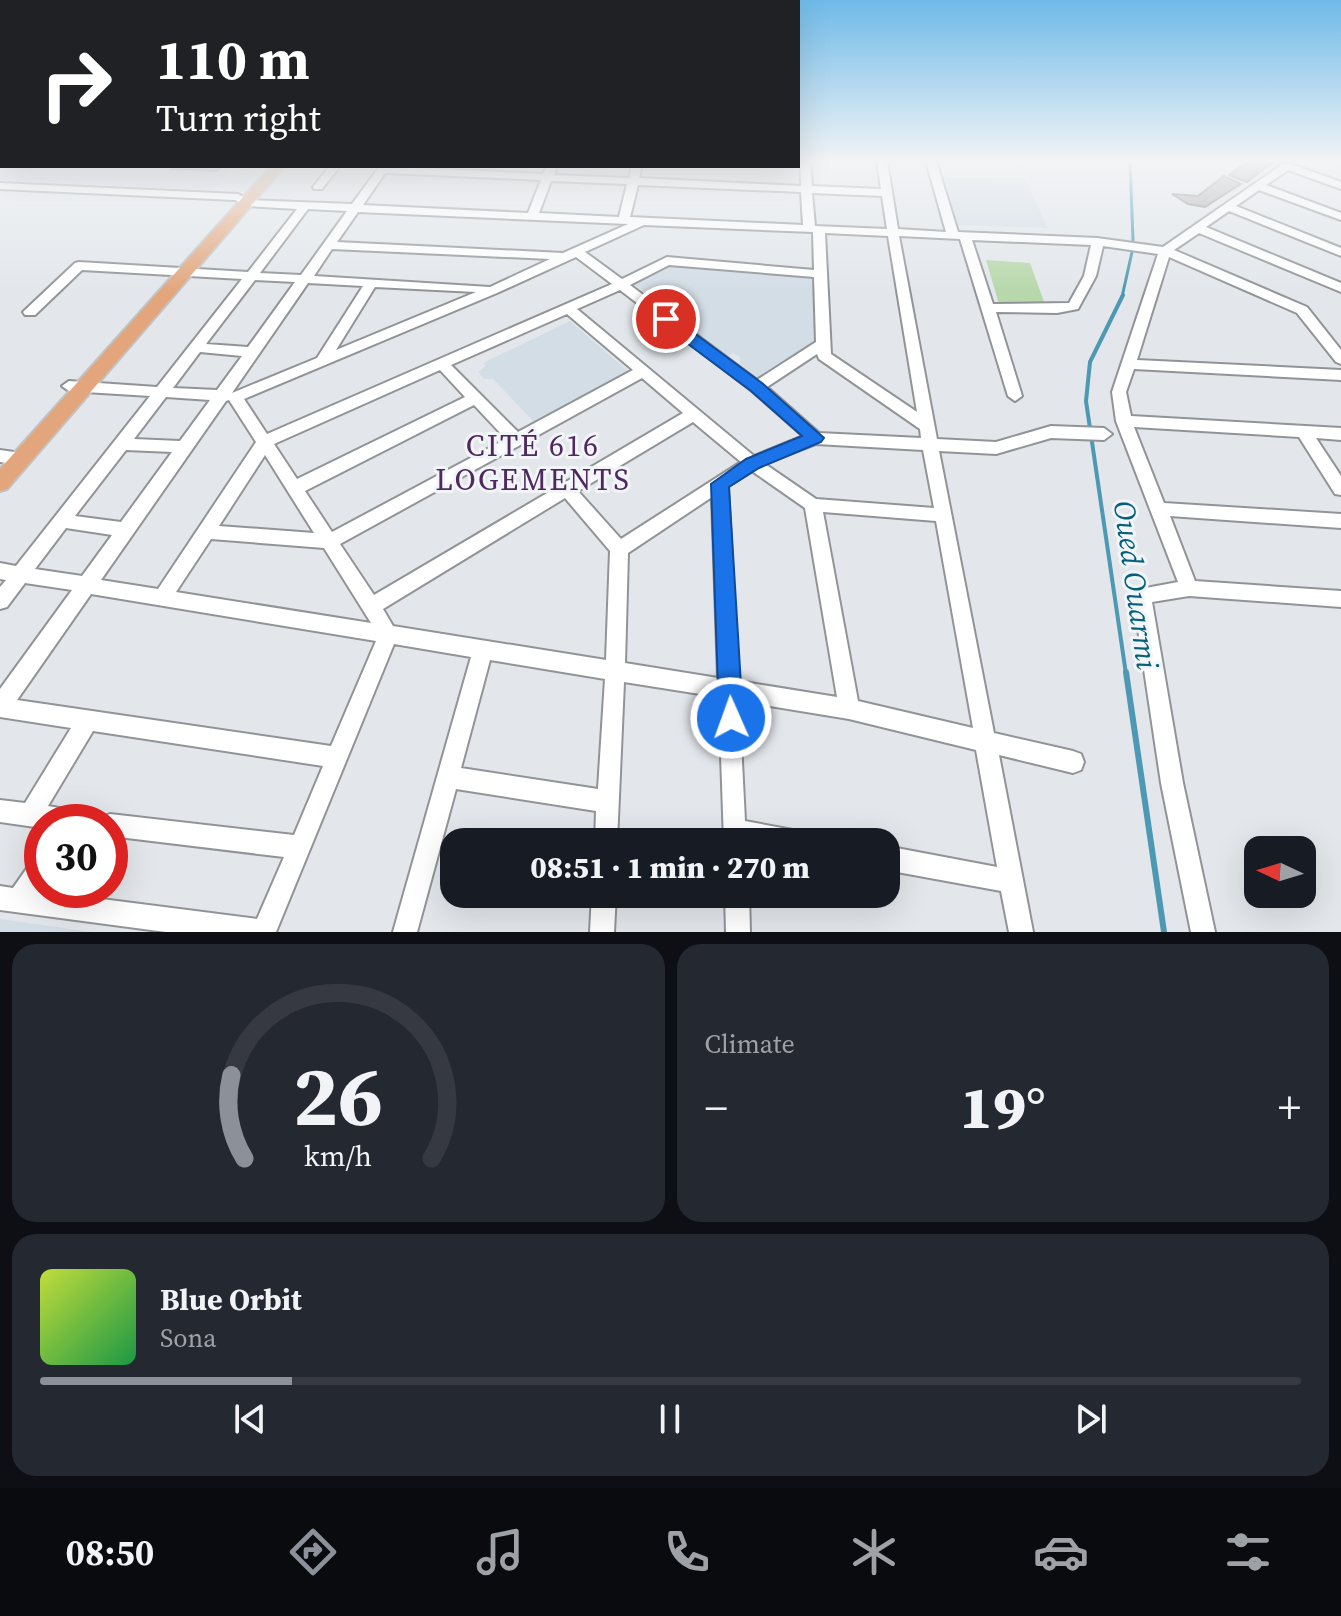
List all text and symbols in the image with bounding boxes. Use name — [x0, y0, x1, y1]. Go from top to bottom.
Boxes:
text: 110 m — [156, 21, 310, 98]
icon: right — [24, 32, 128, 136]
text: Turn right — [156, 94, 321, 143]
pin — [632, 285, 700, 353]
icon: arrive — [644, 297, 688, 341]
district label: CITÉ 616 LOGEMENTS — [435, 425, 631, 500]
water label: Oued Ouarmi — [1104, 498, 1168, 672]
position arrow — [689, 676, 773, 760]
speed limit sign: 30 — [24, 804, 128, 908]
north arrow — [1244, 836, 1316, 908]
map controls — [1244, 836, 1316, 908]
text: 08:51 · 1 min · 270 m — [530, 847, 810, 888]
text: Climate — [705, 1026, 795, 1062]
text: 26 — [293, 1039, 383, 1153]
text: 19° — [960, 1066, 1046, 1148]
text: − — [705, 1077, 728, 1138]
text: + — [1278, 1077, 1301, 1138]
text: km/h — [304, 1136, 372, 1176]
text: Blue Orbit — [160, 1279, 302, 1320]
text: Sona — [160, 1320, 217, 1356]
icon: previous — [228, 1397, 272, 1441]
icon: pause — [648, 1397, 692, 1441]
icon: next — [1069, 1397, 1113, 1441]
icon: directions — [285, 1524, 341, 1580]
icon: music — [472, 1524, 528, 1580]
icon: phone — [659, 1524, 715, 1580]
icon: climate — [846, 1524, 902, 1580]
icon: car — [1033, 1524, 1089, 1580]
icon: filters — [1220, 1524, 1276, 1580]
text: 08:50 — [65, 1528, 154, 1577]

